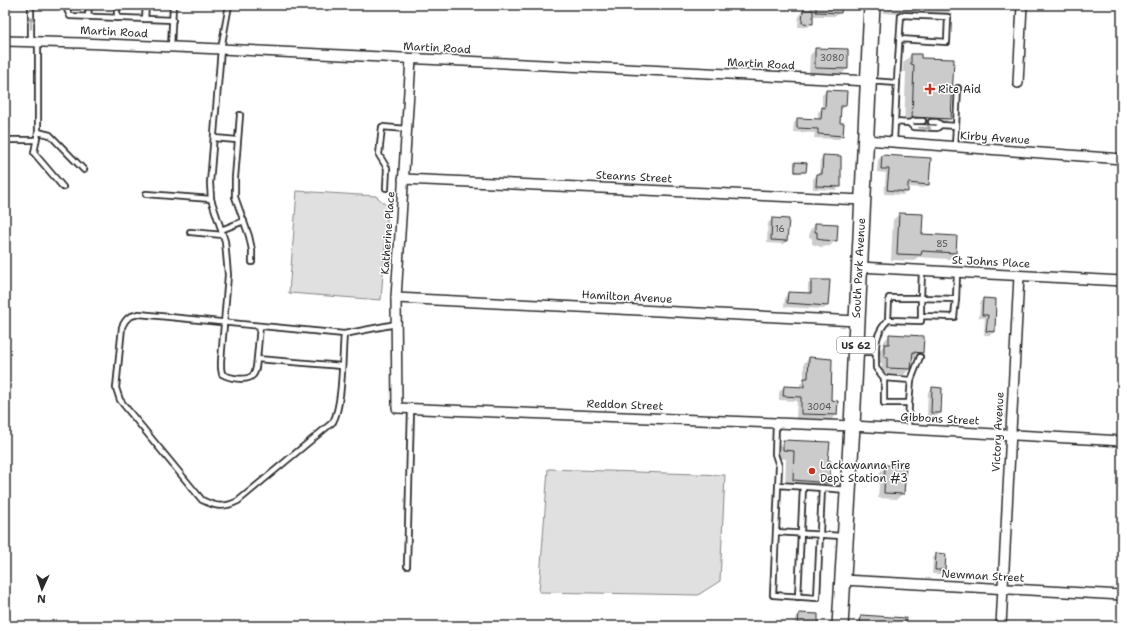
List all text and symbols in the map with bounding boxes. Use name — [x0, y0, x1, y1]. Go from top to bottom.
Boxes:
one-way arrow — [27, 17, 35, 30]
street label: Martin Road — [80, 23, 148, 41]
street label: Martin Road — [403, 39, 471, 57]
house number: 3080 — [820, 52, 844, 64]
street label: Martin Road — [727, 55, 795, 73]
place label: Rite Aid — [938, 82, 981, 97]
marker: Rite Aid — [925, 84, 935, 94]
one-way arrow — [918, 124, 931, 131]
street label: Kirby Avenue — [960, 128, 1030, 148]
street label: Stearns Street — [595, 168, 673, 186]
street label: Katherine Place — [378, 191, 398, 275]
street label: South Park Avenue — [849, 218, 869, 318]
house number: 16 — [775, 223, 785, 235]
house number: 85 — [936, 238, 948, 250]
street label: St Johns Place — [951, 252, 1031, 272]
street label: Hamilton Avenue — [581, 287, 673, 307]
road number: US 62 — [837, 337, 875, 353]
street label: Victory Avenue — [988, 391, 1008, 473]
street label: Reddon Street — [586, 396, 664, 414]
house number: 3004 — [807, 401, 831, 413]
street label: Gibbons Street — [900, 409, 980, 429]
place label: Lackawanna Fire Dept Station #3 — [820, 458, 911, 486]
marker: Lackawanna Fire Dept Station #3 — [807, 466, 817, 476]
street label: Newman Street — [941, 566, 1025, 586]
north arrow — [22, 569, 62, 609]
text: N — [36, 591, 46, 606]

